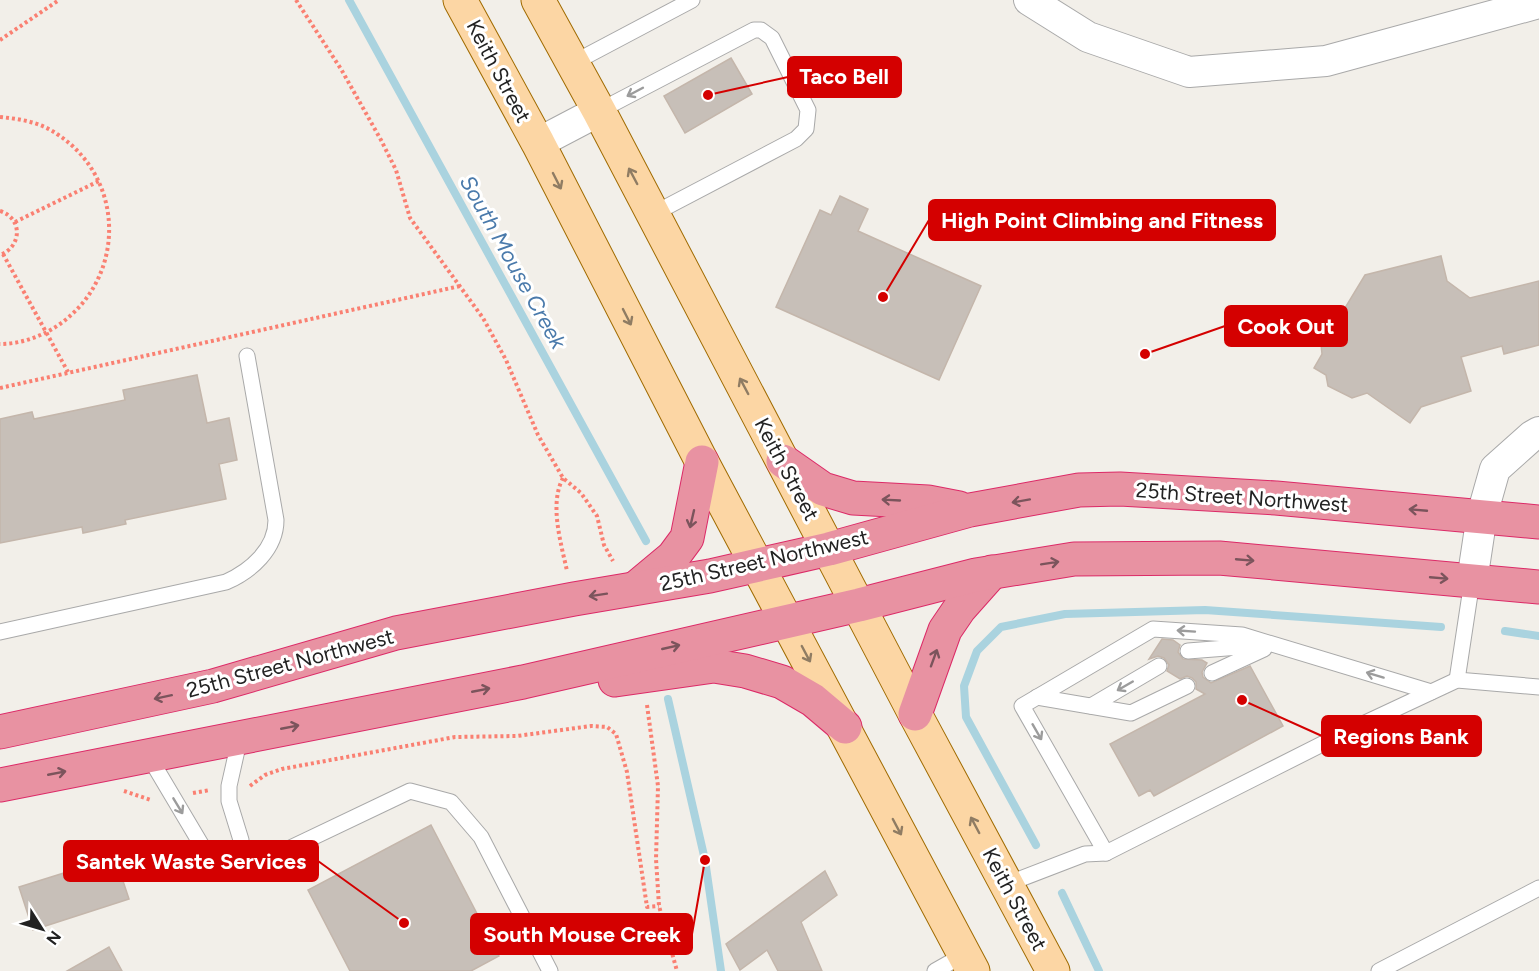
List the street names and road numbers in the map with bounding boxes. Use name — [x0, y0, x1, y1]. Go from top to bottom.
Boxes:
street label: Keith Street — [462, 15, 536, 127]
street label: Keith Street — [750, 413, 824, 525]
street label: 25th Street Northwest — [1135, 477, 1349, 517]
street label: 25th Street Northwest — [657, 524, 871, 596]
street label: 25th Street Northwest — [184, 623, 396, 703]
street label: Keith Street — [978, 843, 1052, 955]

